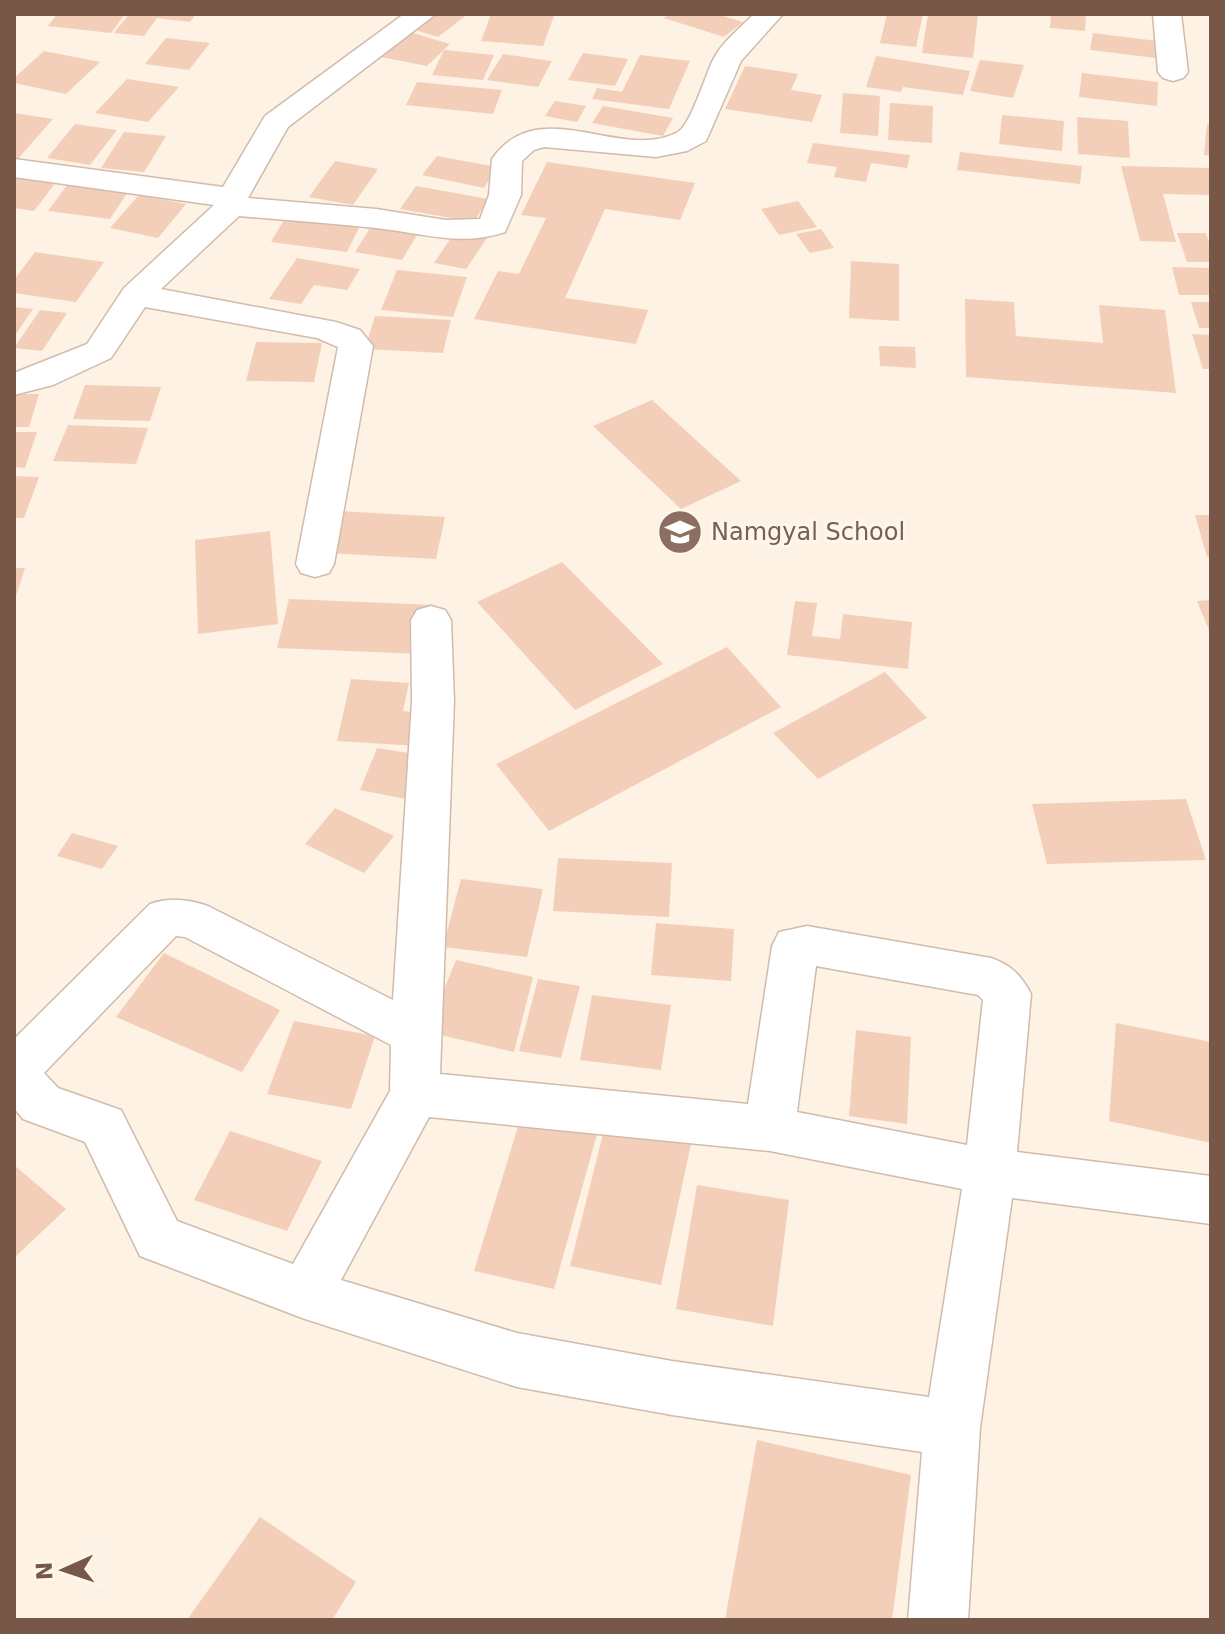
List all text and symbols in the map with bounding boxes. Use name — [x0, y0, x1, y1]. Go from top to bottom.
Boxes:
school or university icon: Namgyal School — [656, 508, 704, 556]
place label: Namgyal School — [711, 518, 905, 546]
north arrow — [24, 1530, 104, 1610]
text: N — [32, 1561, 57, 1581]

